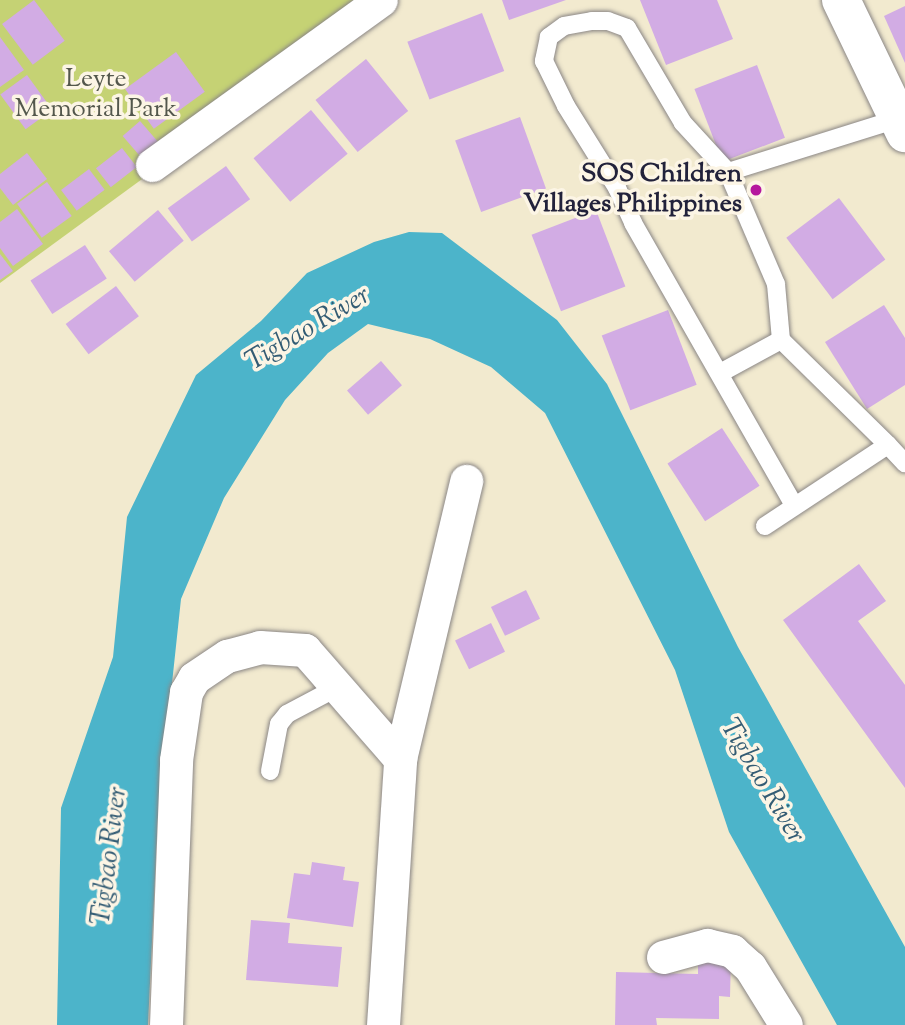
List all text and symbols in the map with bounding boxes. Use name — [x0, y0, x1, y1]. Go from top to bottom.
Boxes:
park label: Leyte Memorial Park — [15, 64, 177, 126]
place label: SOS Children Villages Philippines — [523, 159, 742, 220]
marker: SOS Children Villages Philippines — [748, 182, 764, 198]
water label: Tigbao River — [240, 279, 376, 379]
water label: Tigbao River — [712, 713, 812, 849]
water label: Tigbao River — [85, 785, 135, 927]

